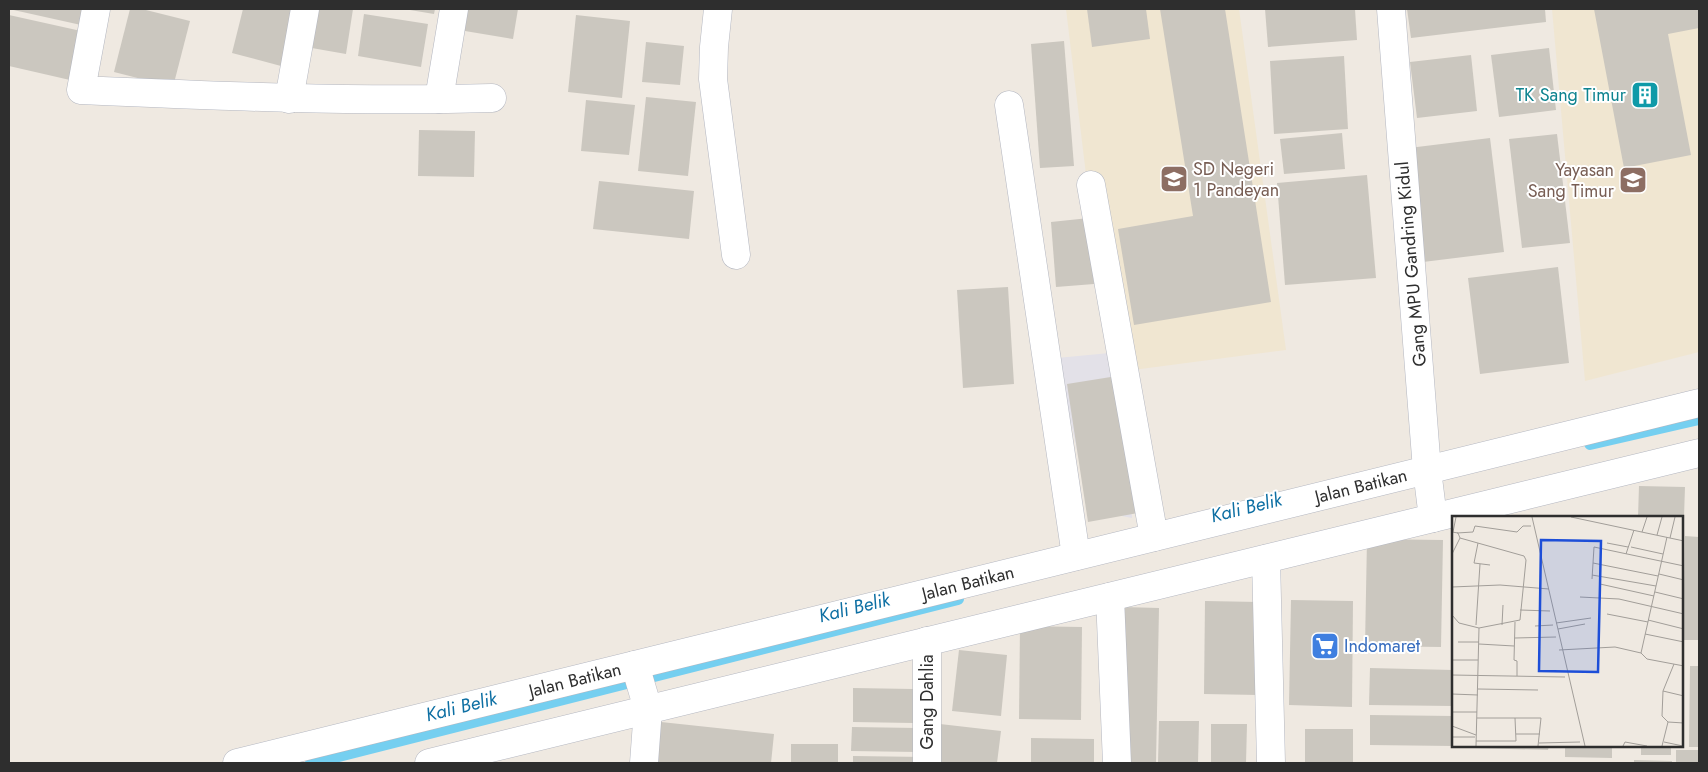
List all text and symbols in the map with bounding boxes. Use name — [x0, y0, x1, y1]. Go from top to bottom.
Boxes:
building icon: TK Sang Timur — [1630, 80, 1660, 110]
place label: TK Sang Timur — [1516, 82, 1627, 108]
place label: SD Negeri 1 Pandeyan — [1193, 156, 1279, 203]
place label: Yayasan Sang Timur — [1528, 157, 1615, 204]
street label: Gang MPU Gandring Kidul — [1389, 160, 1433, 368]
school or university icon: SD Negeri 1 Pandeyan — [1159, 164, 1189, 194]
school or university icon: Yayasan Sang Timur — [1618, 165, 1648, 195]
street label: Jalan Batikan — [1310, 462, 1410, 511]
water label: Kali Belik — [1208, 485, 1285, 529]
inset map — [1452, 516, 1683, 747]
street label: Jalan Batikan — [917, 559, 1017, 608]
water label: Kali Belik — [816, 585, 893, 629]
supermarket icon: Indomaret — [1310, 631, 1340, 661]
place label: Indomaret — [1344, 633, 1421, 659]
street label: Gang Dahlia — [914, 654, 940, 750]
street label: Jalan Batikan — [524, 656, 624, 705]
water label: Kali Belik — [423, 684, 500, 728]

